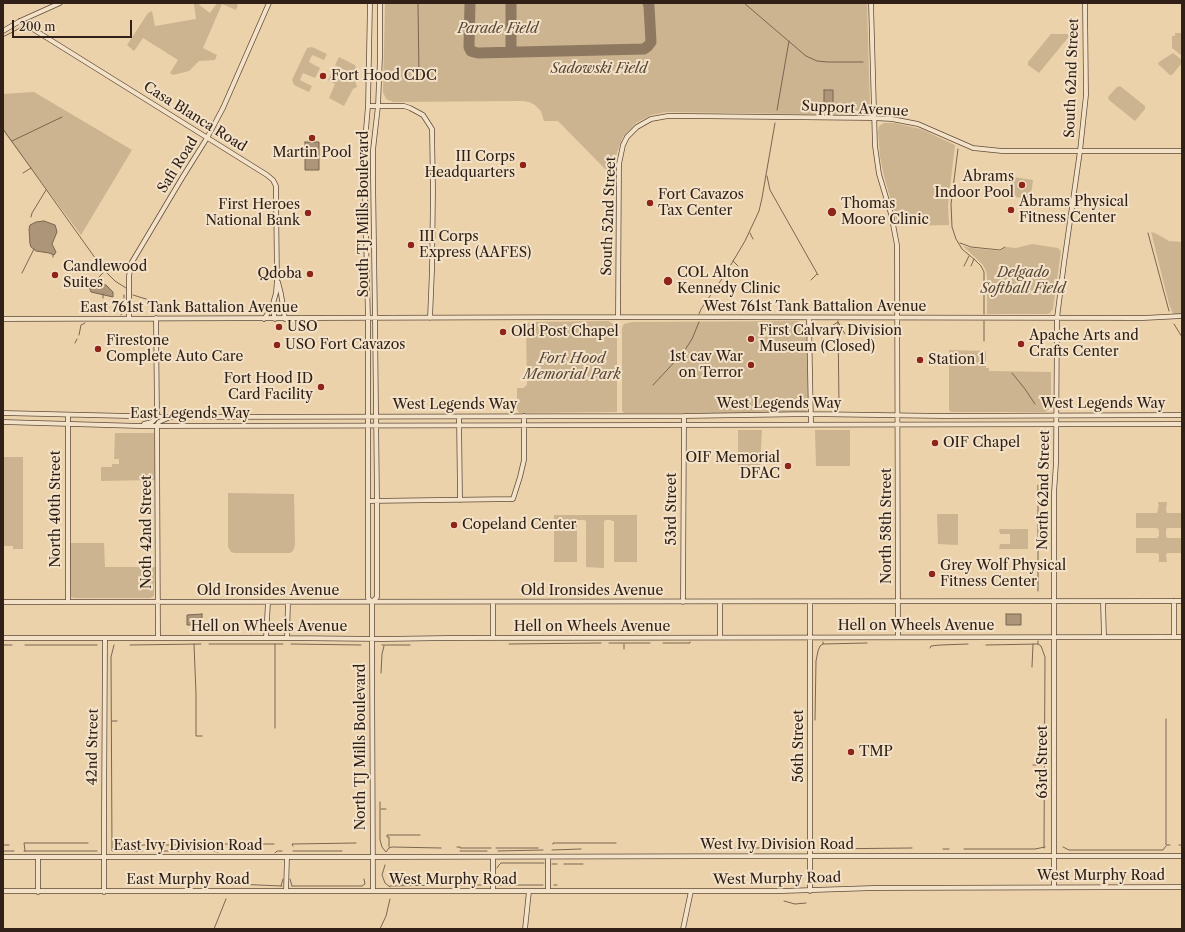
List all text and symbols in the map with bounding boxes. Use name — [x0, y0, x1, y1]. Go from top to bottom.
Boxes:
scale bar — [14, 12, 134, 38]
street label: South 62nd Street — [1062, 18, 1082, 138]
text: 200 m — [19, 19, 56, 34]
park label: Parade Field — [458, 21, 538, 37]
park label: Sadowski Field — [551, 61, 647, 77]
place label: Fort Hood CDC — [331, 68, 437, 84]
marker: Fort Hood CDC — [318, 71, 328, 81]
street label: Casa Blanca Road — [140, 78, 250, 156]
street label: Support Avenue — [801, 98, 909, 120]
street label: South TJ Mills Boulevard — [356, 131, 372, 297]
marker: Martin Pool — [307, 133, 317, 143]
street label: Safi Road — [154, 134, 202, 196]
place label: Martin Pool — [272, 145, 352, 161]
place label: III Corps Headquarters — [424, 149, 515, 182]
street label: South 52nd Street — [599, 156, 619, 276]
marker: III Corps Headquarters — [518, 160, 528, 170]
place label: Abrams Indoor Pool — [934, 169, 1014, 202]
marker: Abrams Indoor Pool — [1017, 180, 1027, 190]
place label: Fort Cavazos Tax Center — [658, 187, 744, 220]
place label: Abrams Physical Fitness Center — [1019, 194, 1128, 226]
place label: Thomas Moore Clinic — [841, 196, 929, 228]
place label: First Heroes National Bank — [206, 197, 300, 230]
marker: Fort Cavazos Tax Center — [645, 198, 655, 208]
marker: Abrams Physical Fitness Center — [1006, 205, 1016, 215]
marker: Thomas Moore Clinic — [826, 206, 838, 218]
marker: First Heroes National Bank — [303, 208, 313, 218]
place label: III Corps Express (AAFES) — [419, 229, 531, 262]
marker: III Corps Express (AAFES) — [406, 240, 416, 250]
place label: Candlewood Suites — [63, 259, 147, 292]
place label: COL Alton Kennedy Clinic — [677, 265, 780, 298]
park label: Delgado Softball Field — [980, 265, 1066, 298]
place label: Qdoba — [257, 266, 302, 282]
marker: Qdoba — [305, 269, 315, 279]
marker: Candlewood Suites — [50, 270, 60, 280]
marker: COL Alton Kennedy Clinic — [662, 275, 674, 287]
street label: West 761st Tank Battalion Avenue — [704, 299, 926, 315]
street label: East 761st Tank Battalion Avenue — [80, 300, 298, 316]
place label: USO — [287, 319, 318, 335]
marker: USO — [274, 322, 284, 332]
place label: First Calvary Division Museum (Closed) — [759, 323, 902, 356]
place label: Old Post Chapel — [511, 324, 619, 340]
marker: Old Post Chapel — [498, 327, 508, 337]
place label: Apache Arts and Crafts Center — [1029, 328, 1139, 360]
place label: Firestone Complete Auto Care — [106, 333, 243, 366]
marker: First Calvary Division Museum (Closed) — [746, 334, 756, 344]
place label: USO Fort Cavazos — [285, 337, 405, 353]
marker: Apache Arts and Crafts Center — [1016, 339, 1026, 349]
marker: USO Fort Cavazos — [272, 340, 282, 350]
marker: Firestone Complete Auto Care — [93, 344, 103, 354]
place label: 1st cav War on Terror — [669, 349, 743, 382]
park label: Fort Hood Memorial Park — [523, 351, 621, 384]
place label: Station 1 — [928, 352, 985, 368]
marker: Station 1 — [915, 355, 925, 365]
marker: 1st cav War on Terror — [746, 360, 756, 370]
place label: Fort Hood ID Card Facility — [224, 371, 313, 404]
marker: Fort Hood ID Card Facility — [316, 382, 326, 392]
street label: West Legends Way — [717, 396, 841, 412]
street label: West Legends Way — [1041, 396, 1165, 412]
street label: West Legends Way — [393, 397, 517, 413]
street label: East Legends Way — [130, 406, 250, 422]
street label: North 62nd Street — [1035, 430, 1053, 550]
place label: OIF Chapel — [943, 435, 1020, 451]
marker: OIF Chapel — [930, 438, 940, 448]
street label: North 40th Street — [48, 450, 64, 568]
place label: OIF Memorial DFAC — [685, 450, 780, 482]
marker: OIF Memorial DFAC — [783, 461, 793, 471]
street label: North 58th Street — [879, 468, 895, 584]
street label: 53rd Street — [664, 473, 680, 545]
street label: Noth 42nd Street — [139, 475, 155, 589]
place label: Copeland Center — [462, 517, 576, 533]
marker: Copeland Center — [449, 520, 459, 530]
place label: Grey Wolf Physical Fitness Center — [940, 558, 1066, 590]
marker: Grey Wolf Physical Fitness Center — [927, 569, 937, 579]
street label: Old Ironsides Avenue — [197, 583, 339, 599]
street label: Old Ironsides Avenue — [521, 583, 663, 599]
street label: Hell on Wheels Avenue — [838, 618, 994, 634]
street label: Hell on Wheels Avenue — [191, 619, 347, 635]
street label: Hell on Wheels Avenue — [514, 619, 670, 635]
street label: North TJ Mills Boulevard — [353, 664, 369, 830]
street label: 42nd Street — [84, 708, 102, 786]
street label: 56th Street — [791, 710, 807, 782]
street label: 63rd Street — [1035, 725, 1051, 799]
place label: TMP — [859, 744, 893, 760]
marker: TMP — [846, 747, 856, 757]
street label: West Ivy Division Road — [700, 837, 854, 853]
street label: East Ivy Division Road — [113, 838, 263, 854]
street label: West Murphy Road — [1037, 868, 1165, 884]
street label: West Murphy Road — [713, 869, 841, 889]
street label: East Murphy Road — [126, 872, 250, 888]
street label: West Murphy Road — [389, 872, 517, 888]

